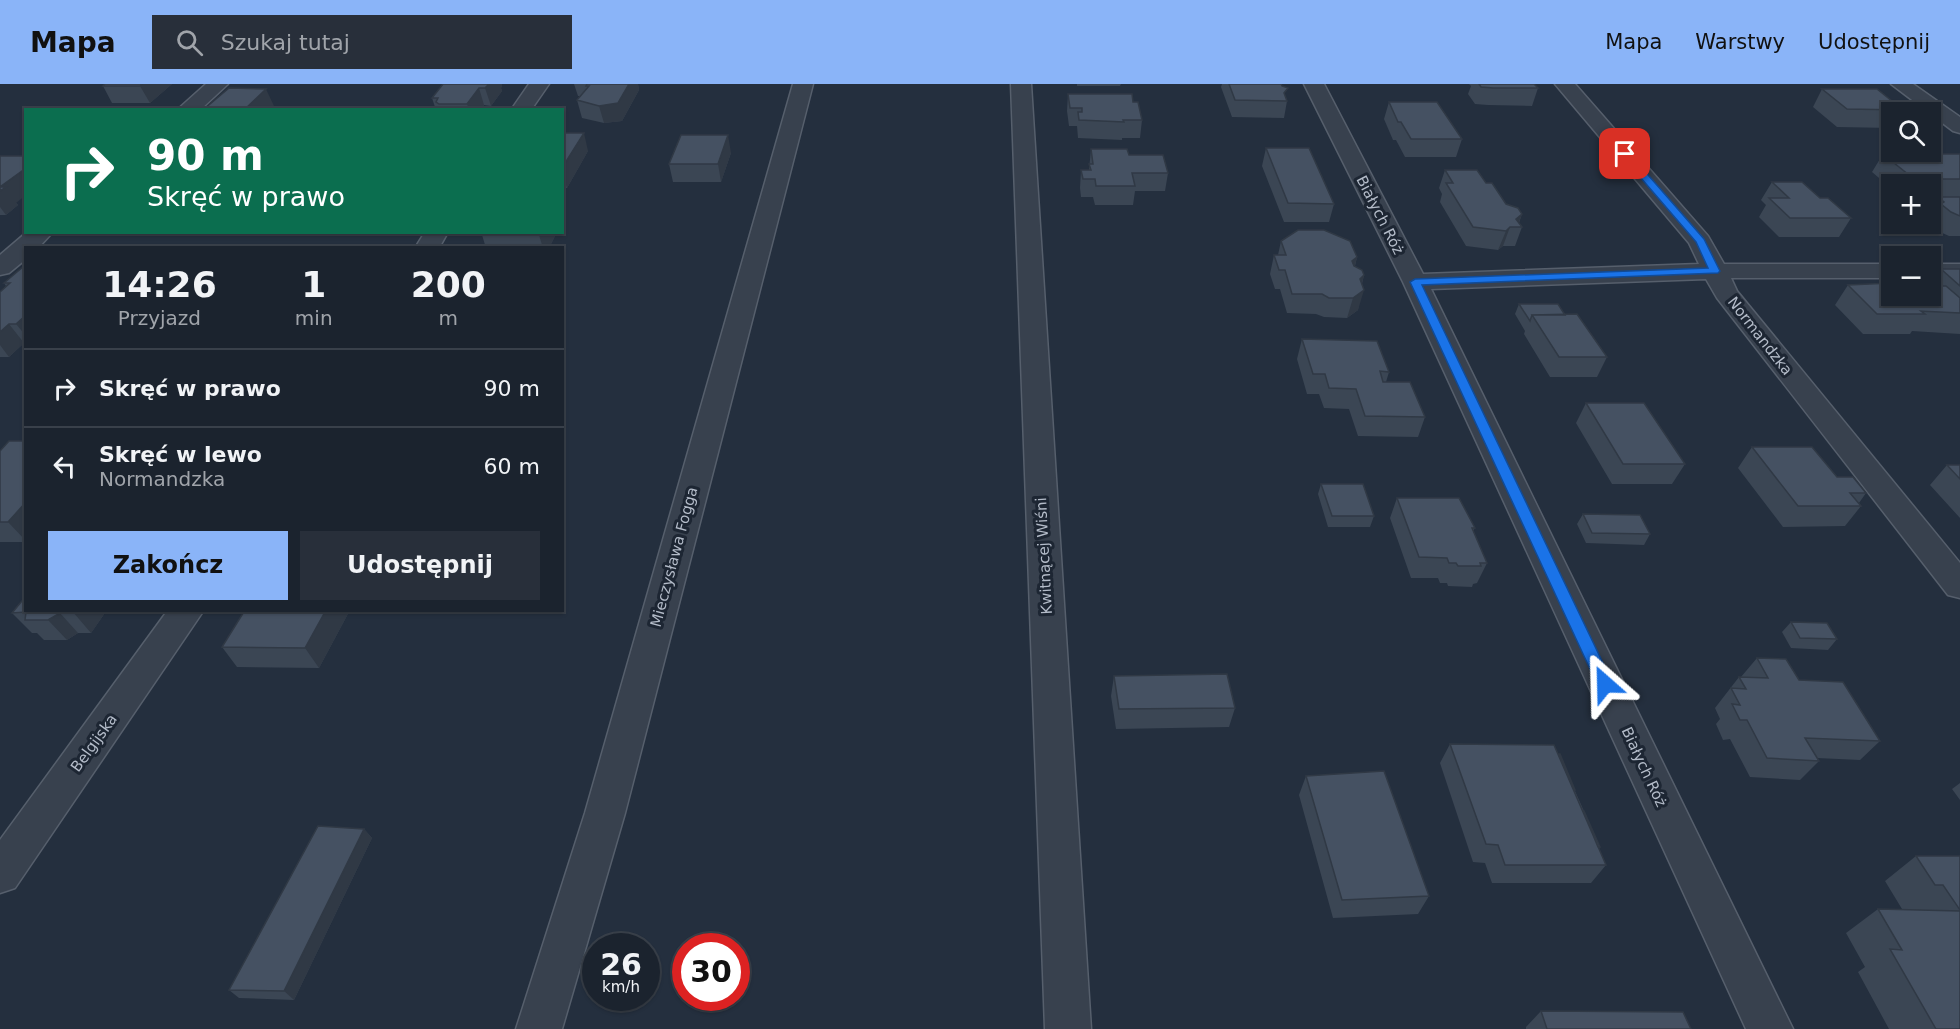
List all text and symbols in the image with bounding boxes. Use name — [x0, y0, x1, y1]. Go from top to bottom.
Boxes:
search box — [152, 15, 572, 69]
text: Mapa — [30, 26, 116, 59]
icon: search — [173, 26, 206, 59]
text: Szukaj tutaj — [221, 30, 350, 55]
text: Mapa — [1605, 30, 1662, 54]
text: Warstwy — [1695, 30, 1785, 54]
text: Udostępnij — [1818, 30, 1930, 54]
map controls — [1881, 102, 1941, 306]
button: search — [1881, 102, 1941, 162]
pin — [1599, 128, 1650, 179]
text: 90 m — [147, 131, 264, 180]
icon: right — [48, 132, 126, 210]
icon: arrive — [1608, 137, 1641, 170]
street label: Białych Róż — [1352, 173, 1408, 258]
button: + — [1881, 174, 1941, 234]
text: Skręć w prawo — [147, 181, 345, 212]
button: − — [1881, 246, 1941, 306]
text: 14:26 — [102, 264, 217, 305]
text: 1 — [301, 264, 326, 305]
text: 200 — [411, 264, 486, 305]
street label: Normandzka — [1724, 293, 1796, 379]
text: Przyjazd — [118, 306, 201, 330]
text: min — [295, 306, 333, 330]
text: m — [439, 306, 458, 330]
icon: right — [48, 372, 81, 405]
text: Skręć w prawo — [99, 376, 281, 401]
text: 90 m — [484, 376, 540, 401]
text: Skręć w lewo — [99, 442, 262, 467]
icon: left — [48, 450, 81, 483]
text: 60 m — [484, 454, 540, 479]
text: Normandzka — [99, 467, 225, 491]
street label: Mieczysława Fogga — [647, 485, 701, 629]
street label: Kwitnącej Wiśni — [1032, 497, 1056, 615]
button: Zakończ — [48, 531, 288, 600]
button: Udostępnij — [300, 531, 540, 600]
position arrow — [1573, 652, 1637, 716]
street label: Belgijska — [67, 711, 121, 775]
street label: Białych Róż — [1618, 724, 1670, 810]
speed limit sign: 30 — [672, 933, 750, 1011]
text: 26 — [600, 947, 642, 982]
text: km/h — [602, 978, 640, 996]

